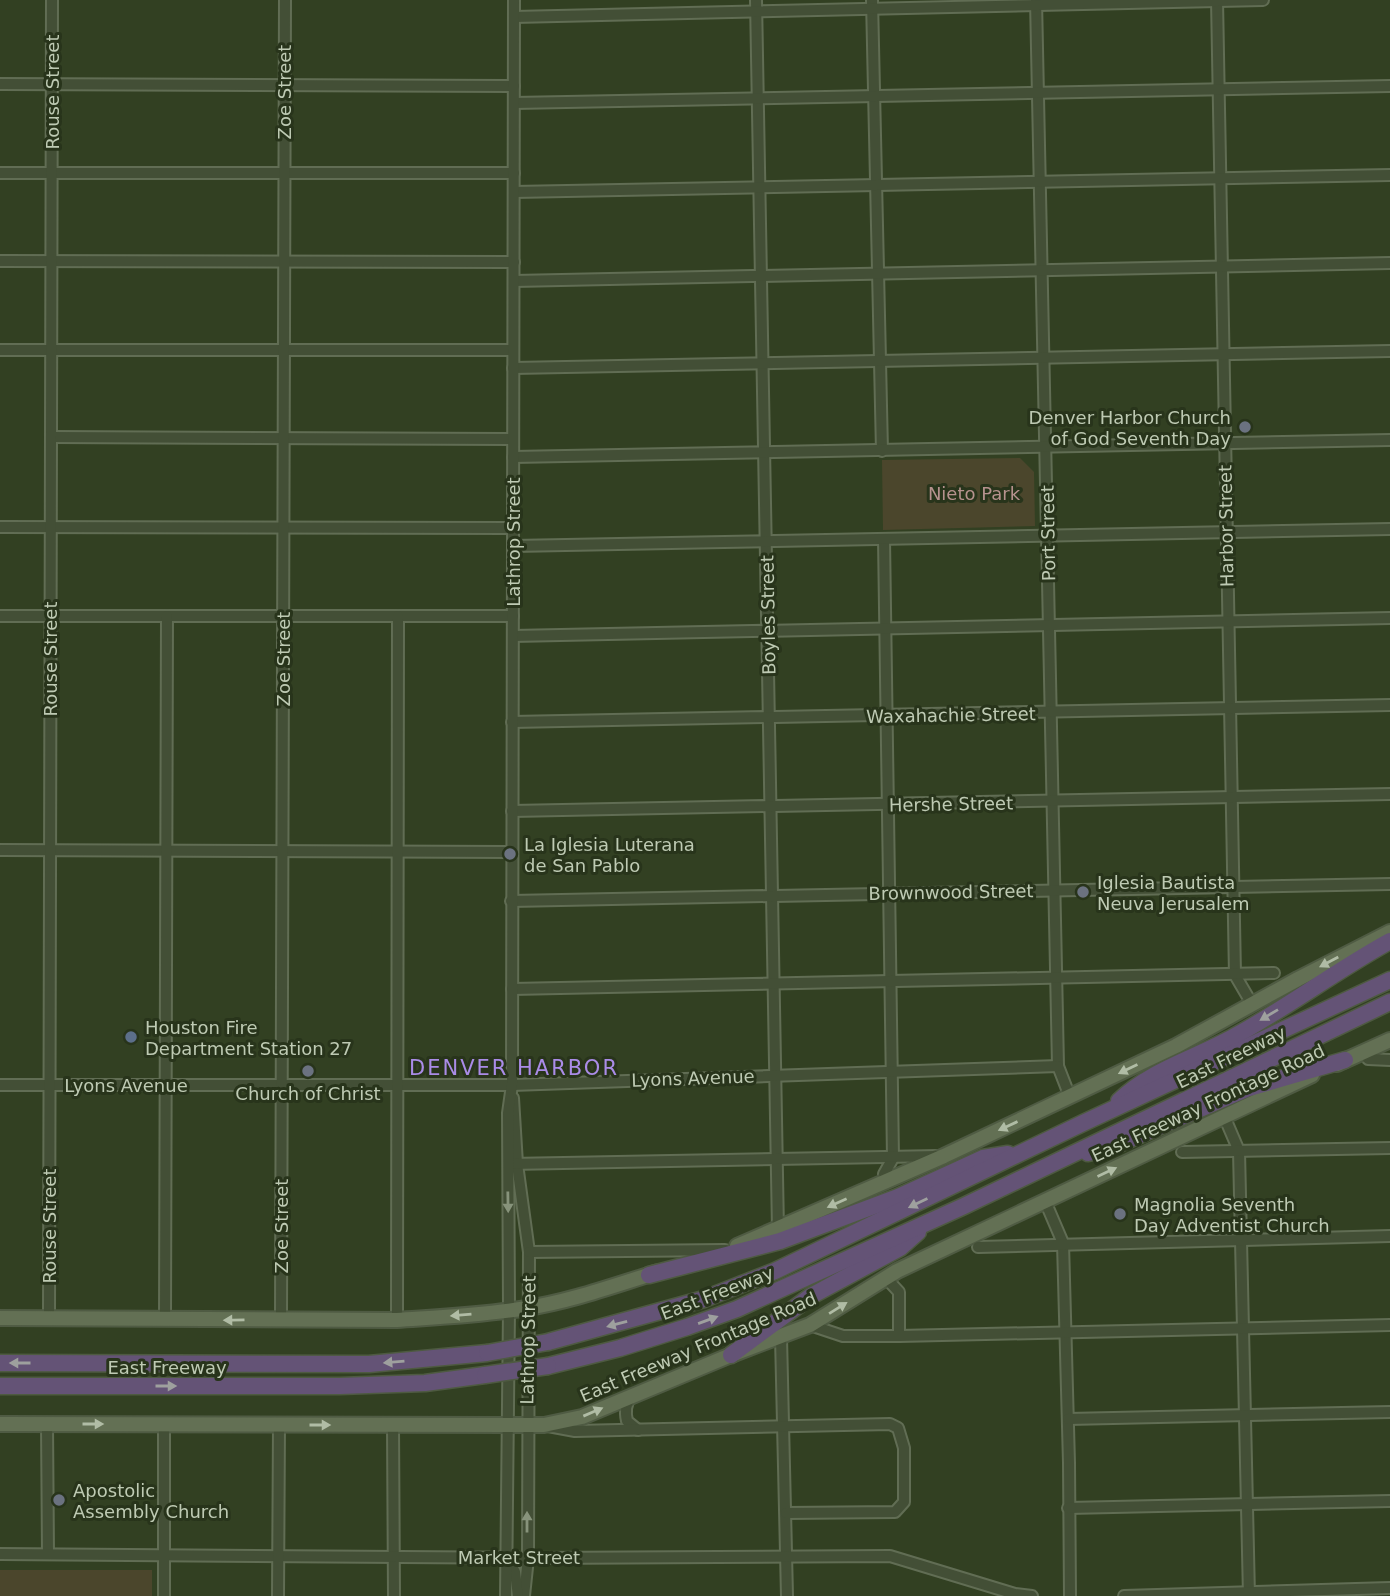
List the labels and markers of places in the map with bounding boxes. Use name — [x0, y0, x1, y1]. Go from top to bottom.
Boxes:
place label: Denver Harbor Church of God Seventh Day — [1029, 407, 1231, 449]
marker: Denver Harbor Church of God Seventh Day — [1237, 419, 1253, 435]
place label: La Iglesia Luterana de San Pablo — [524, 834, 695, 876]
marker: La Iglesia Luterana de San Pablo — [502, 846, 518, 862]
place label: Iglesia Bautista Neuva Jerusalem — [1097, 872, 1250, 914]
marker: Iglesia Bautista Neuva Jerusalem — [1075, 884, 1091, 900]
place label: Houston Fire Department Station 27 — [145, 1017, 352, 1059]
marker: Houston Fire Department Station 27 — [123, 1029, 139, 1045]
marker: Church of Christ — [300, 1063, 316, 1079]
place label: Church of Christ — [235, 1083, 381, 1104]
place label: Magnolia Seventh Day Adventist Church — [1134, 1194, 1330, 1236]
marker: Magnolia Seventh Day Adventist Church — [1112, 1206, 1128, 1222]
place label: Apostolic Assembly Church — [73, 1480, 229, 1522]
marker: Apostolic Assembly Church — [51, 1492, 67, 1508]

